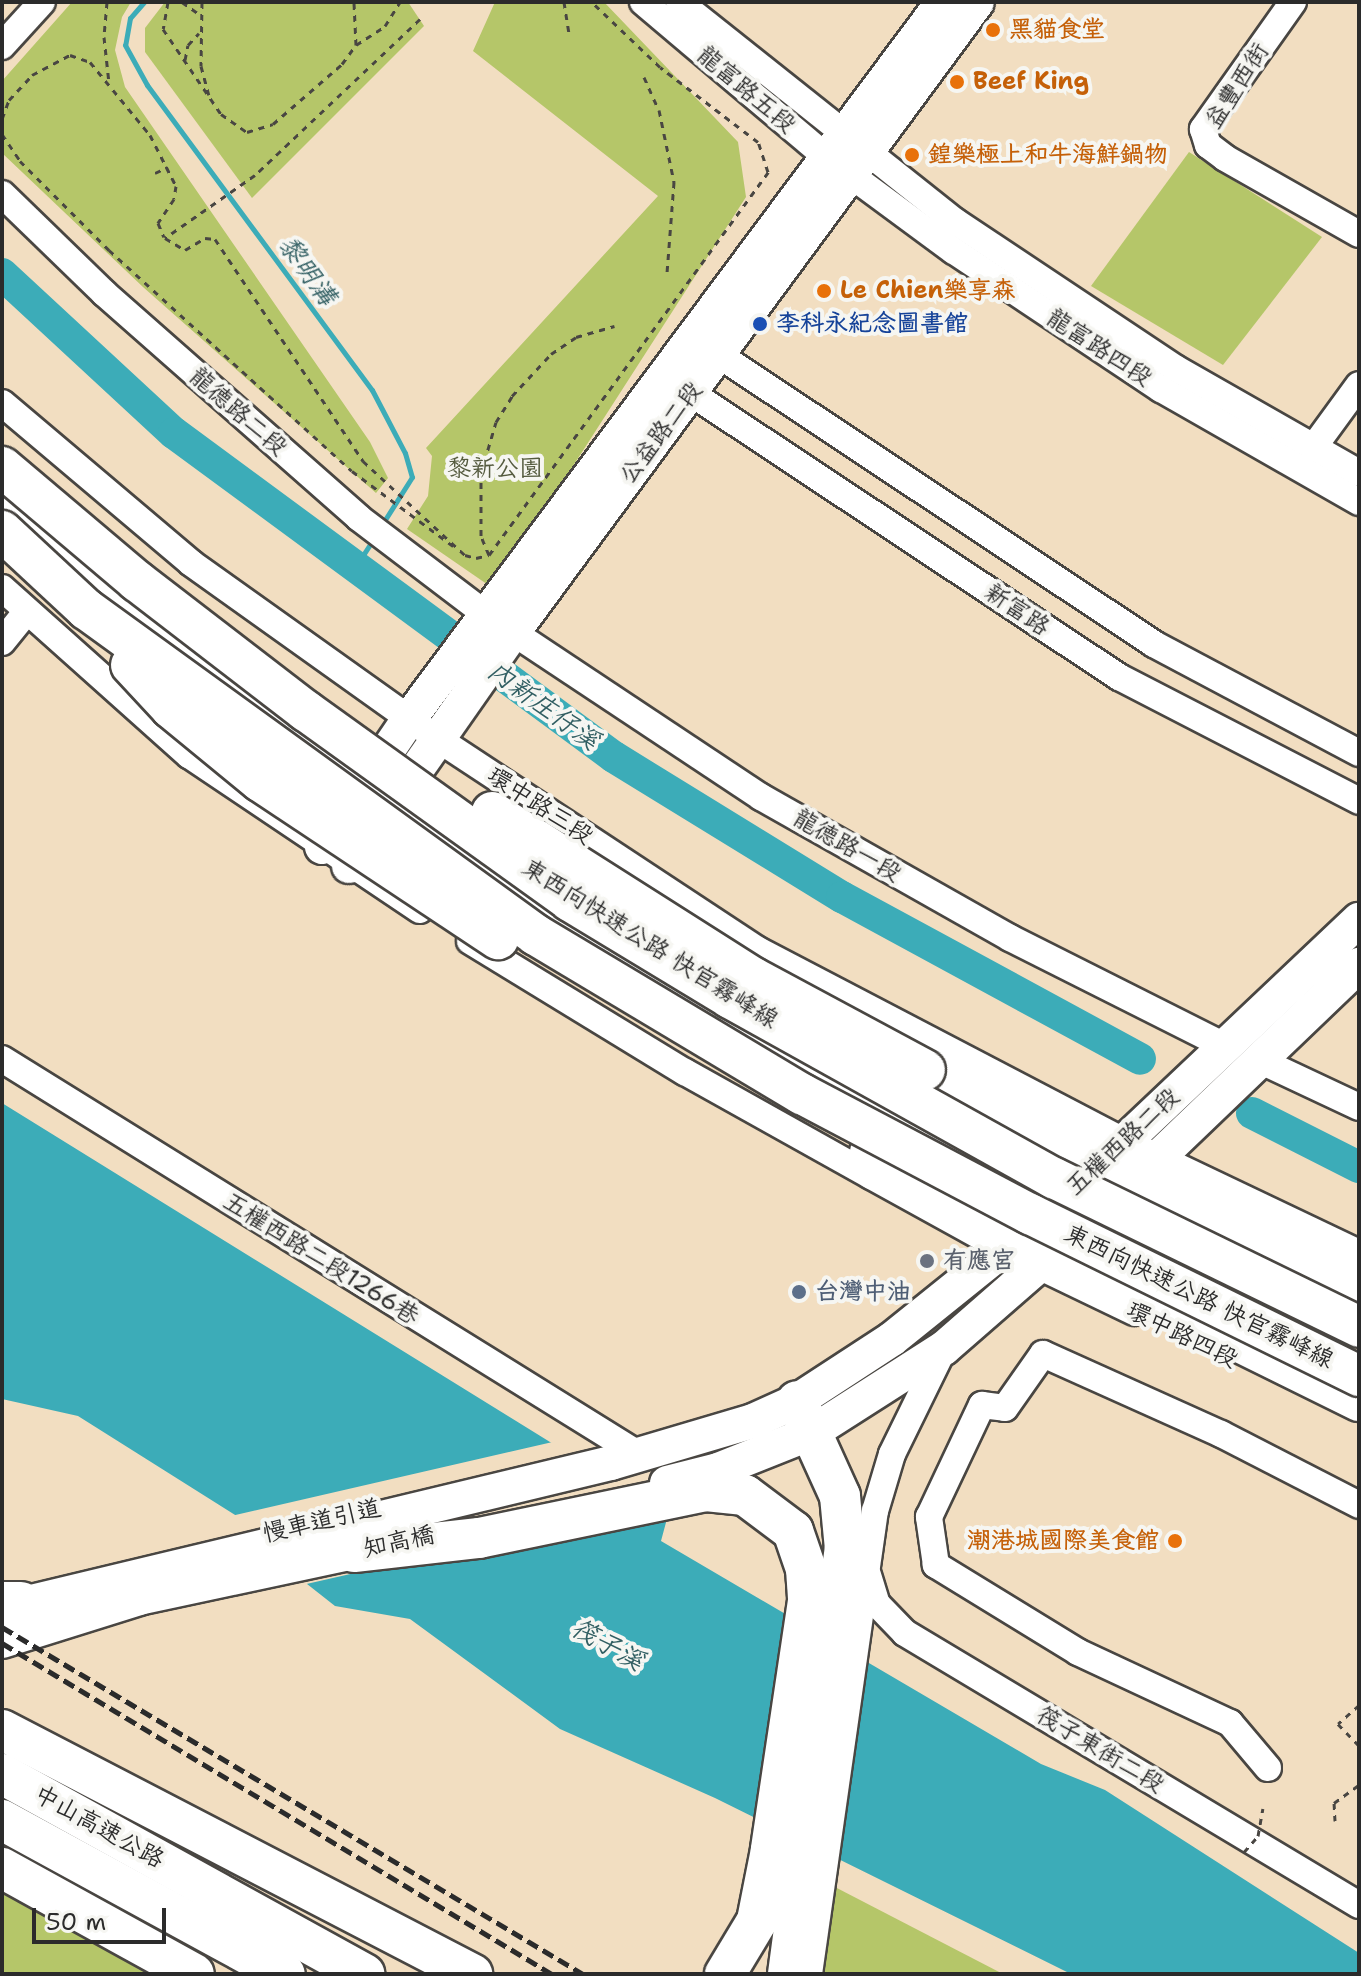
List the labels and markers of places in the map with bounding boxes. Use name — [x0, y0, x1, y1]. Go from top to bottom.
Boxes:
place label: 黑貓食堂 — [1009, 16, 1105, 44]
marker: 黑貓食堂 — [984, 21, 1002, 39]
place label: Beef King — [973, 68, 1089, 96]
marker: Beef King — [948, 73, 966, 91]
place label: 鍠樂極上和牛海鮮鍋物 — [928, 141, 1168, 169]
marker: 鍠樂極上和牛海鮮鍋物 — [903, 146, 921, 164]
place label: Le Chien樂享森 — [840, 277, 1015, 305]
marker: Le Chien樂享森 — [815, 282, 833, 300]
place label: 李科永紀念圖書館 — [776, 310, 968, 338]
marker: 李科永紀念圖書館 — [751, 315, 769, 333]
place label: 有應宮 — [943, 1247, 1015, 1275]
marker: 有應宮 — [918, 1252, 936, 1270]
place label: 台灣中油 — [815, 1278, 911, 1306]
marker: 台灣中油 — [790, 1283, 808, 1301]
place label: 潮港城國際美食館 — [967, 1527, 1159, 1555]
marker: 潮港城國際美食館 — [1166, 1532, 1184, 1550]

